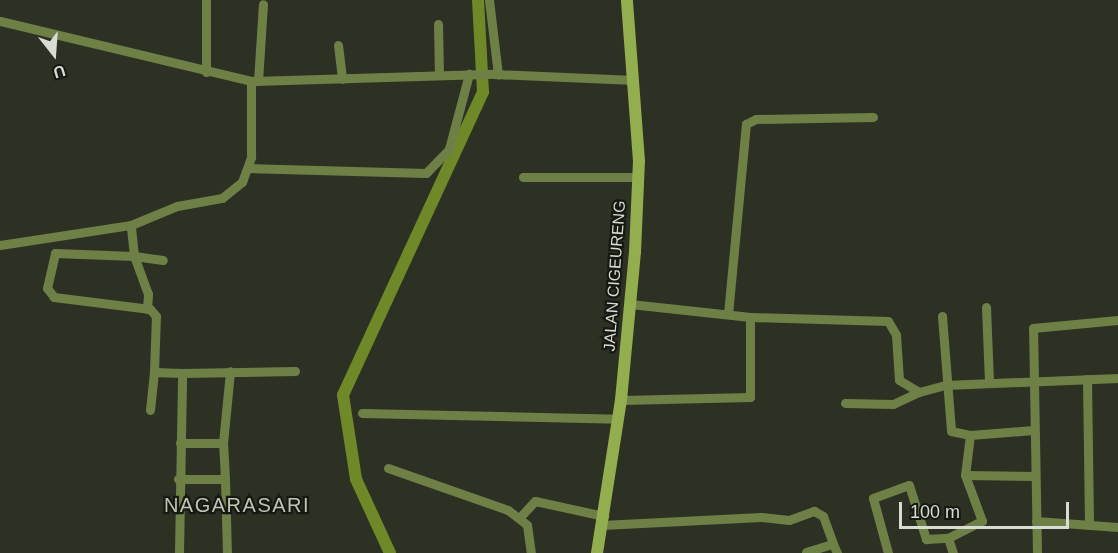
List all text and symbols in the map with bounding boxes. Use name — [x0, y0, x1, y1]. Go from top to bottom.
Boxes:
north arrow — [24, 24, 84, 84]
text: U — [51, 62, 67, 82]
street label: JALAN CIGEURENG — [600, 200, 630, 352]
scale bar — [902, 490, 1072, 528]
district label: NAGARASARI — [164, 493, 310, 517]
text: 100 m — [910, 502, 960, 522]

